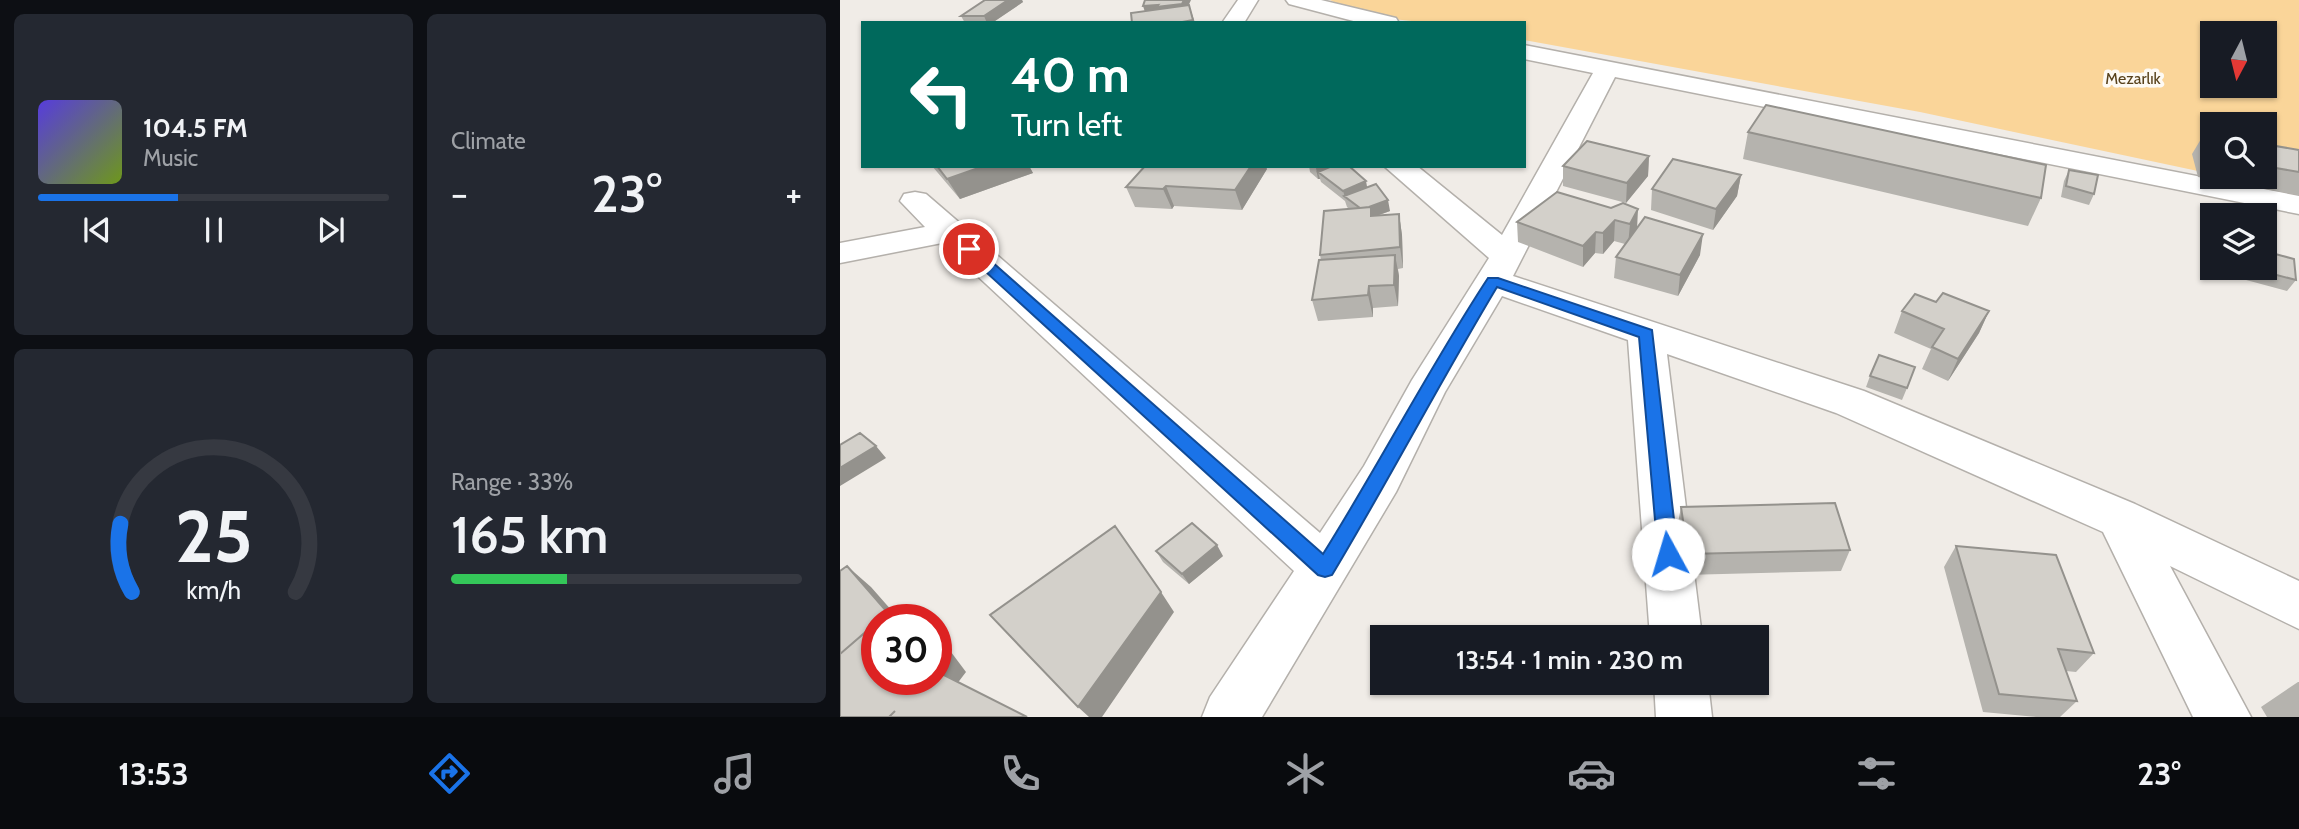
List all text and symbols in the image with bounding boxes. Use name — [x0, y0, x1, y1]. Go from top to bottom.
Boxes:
north arrow — [2200, 21, 2277, 98]
map controls — [2200, 21, 2277, 280]
text: 40 m — [1011, 45, 1130, 104]
icon: left — [896, 49, 987, 140]
park label: Mezarlık — [2105, 69, 2162, 88]
text: Turn left — [1011, 105, 1122, 144]
text: 104.5 FM — [143, 112, 248, 144]
button: search — [2200, 112, 2277, 189]
text: Climate — [451, 127, 526, 155]
text: Music — [143, 144, 198, 172]
text: 23° — [591, 162, 662, 225]
text: − — [451, 170, 468, 217]
text: + — [785, 170, 802, 217]
button: layers — [2200, 203, 2277, 280]
icon: previous — [78, 211, 116, 249]
icon: pause — [195, 211, 233, 249]
icon: next — [312, 211, 350, 249]
pin — [939, 219, 999, 279]
icon: arrive — [950, 230, 988, 268]
text: Range · 33% — [451, 468, 573, 496]
text: 25 — [175, 492, 252, 580]
text: 165 km — [451, 503, 608, 566]
position arrow — [1631, 517, 1705, 591]
text: km/h — [186, 575, 241, 605]
speed limit sign: 30 — [861, 604, 952, 695]
text: 13:54 · 1 min · 230 m — [1456, 644, 1683, 676]
icon: directions — [425, 749, 474, 798]
icon: music — [710, 749, 759, 798]
icon: phone — [996, 749, 1045, 798]
icon: climate — [1281, 749, 1330, 798]
icon: car — [1567, 749, 1616, 798]
icon: filters — [1852, 749, 1901, 798]
text: 13:53 — [118, 754, 189, 793]
text: 23° — [2137, 754, 2181, 793]

